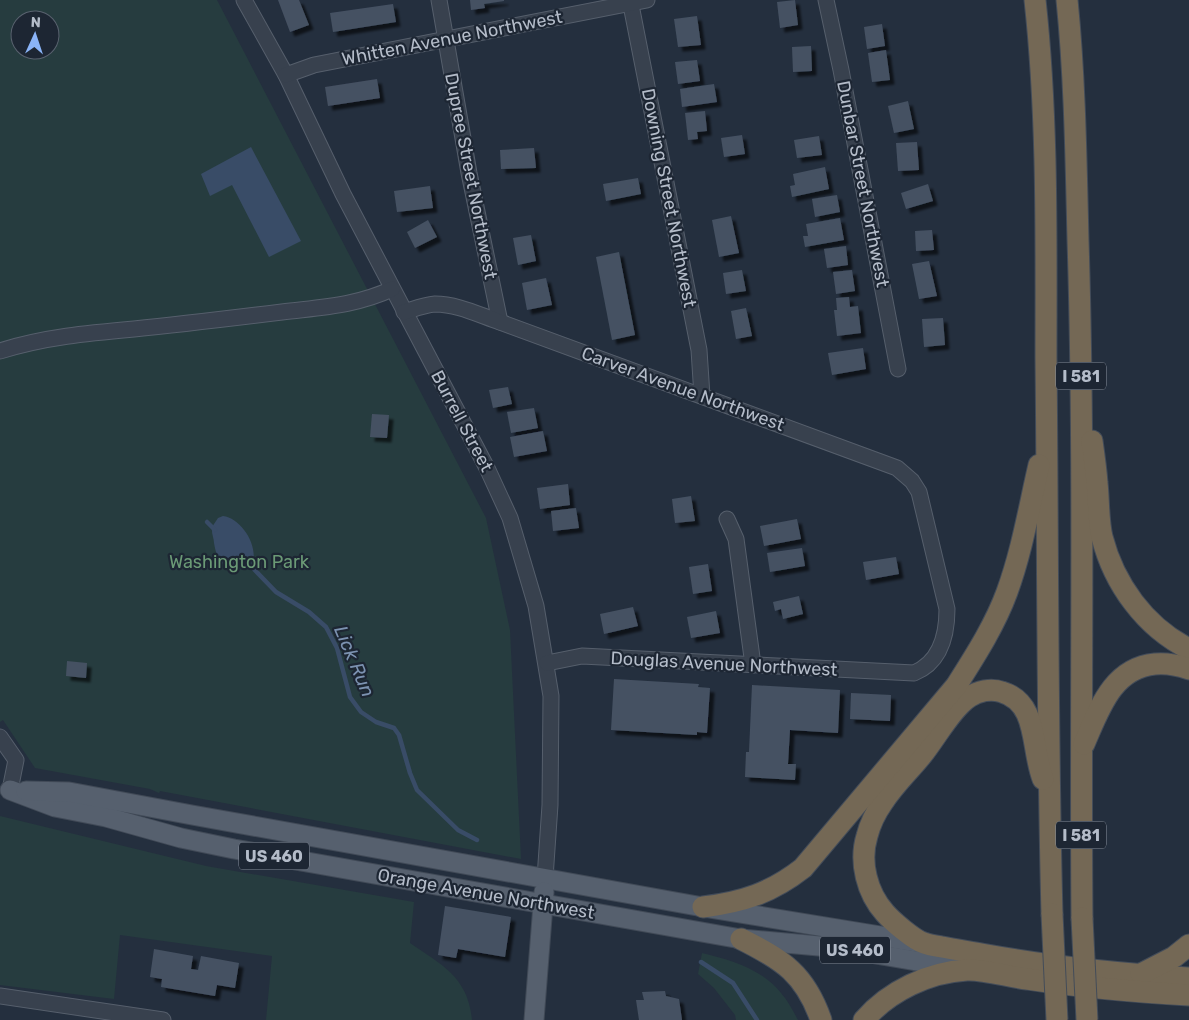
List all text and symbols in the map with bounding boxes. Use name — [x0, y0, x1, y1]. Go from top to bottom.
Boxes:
street label: Whitten Avenue Northwest — [340, 6, 564, 70]
north arrow — [10, 10, 60, 60]
text: N — [30, 14, 41, 31]
street label: Dupree Street Northwest — [440, 71, 502, 281]
street label: Dunbar Street Northwest — [832, 79, 894, 289]
street label: Downing Street Northwest — [637, 87, 701, 309]
street label: Carver Avenue Northwest — [579, 342, 787, 436]
road number: I 581 — [1056, 362, 1106, 390]
street label: Burrell Street — [426, 367, 498, 475]
park label: Washington Park — [169, 551, 310, 573]
water label: Lick Run — [329, 622, 380, 700]
street label: Douglas Avenue Northwest — [610, 647, 838, 681]
road number: I 581 — [1056, 822, 1106, 848]
road number: US 460 — [239, 842, 309, 869]
street label: Orange Avenue Northwest — [376, 864, 596, 924]
road number: US 460 — [820, 936, 890, 964]

